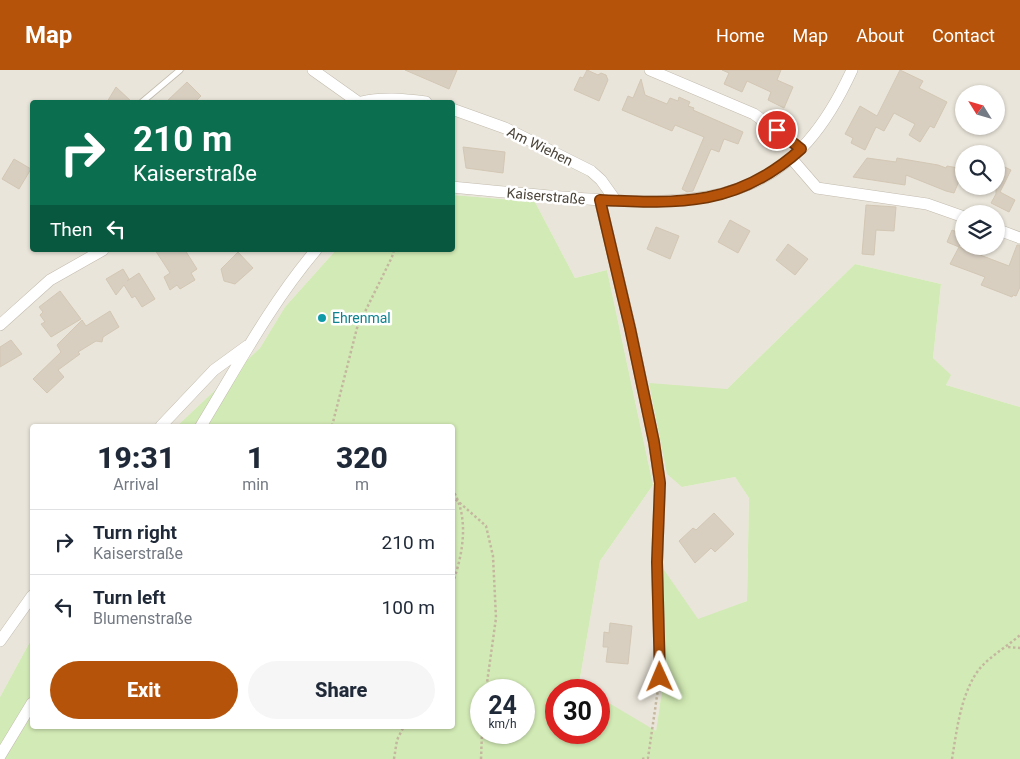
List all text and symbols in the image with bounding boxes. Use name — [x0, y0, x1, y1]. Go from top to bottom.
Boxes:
text: Map — [25, 21, 72, 49]
text: Home — [716, 25, 765, 46]
text: Map — [793, 25, 828, 46]
text: About — [856, 25, 904, 46]
text: Contact — [932, 25, 995, 46]
north arrow — [955, 85, 1005, 135]
map controls — [955, 85, 1005, 255]
pin — [756, 109, 798, 151]
icon: arrive — [763, 116, 791, 144]
text: 210 m — [133, 119, 232, 160]
icon: right — [50, 120, 115, 185]
street label: Am Wiehen — [505, 123, 575, 169]
button: search — [955, 145, 1005, 195]
text: Kaiserstraße — [133, 161, 257, 186]
street label: Kaiserstraße — [506, 185, 586, 207]
button: layers — [955, 205, 1005, 255]
icon: left — [102, 215, 130, 243]
text: Then — [50, 218, 92, 241]
place label: Ehrenmal — [332, 310, 391, 326]
marker: Ehrenmal — [316, 312, 328, 324]
text: 19:31 — [97, 440, 175, 475]
text: 1 — [247, 440, 264, 475]
text: 320 — [336, 440, 388, 475]
text: Arrival — [113, 475, 159, 494]
text: min — [242, 475, 269, 494]
text: m — [355, 475, 369, 494]
text: Turn right — [93, 521, 177, 544]
icon: right — [50, 528, 78, 556]
text: 210 m — [382, 531, 435, 554]
text: Kaiserstraße — [93, 544, 183, 563]
text: Turn left — [93, 586, 166, 609]
icon: left — [50, 593, 78, 621]
text: 100 m — [382, 596, 435, 619]
text: Blumenstraße — [93, 609, 192, 628]
position arrow — [633, 650, 685, 702]
button: Exit — [50, 661, 238, 719]
button: Share — [248, 661, 435, 719]
speed limit sign: 30 — [545, 679, 610, 744]
text: 24 — [488, 691, 517, 720]
text: km/h — [488, 717, 517, 731]

